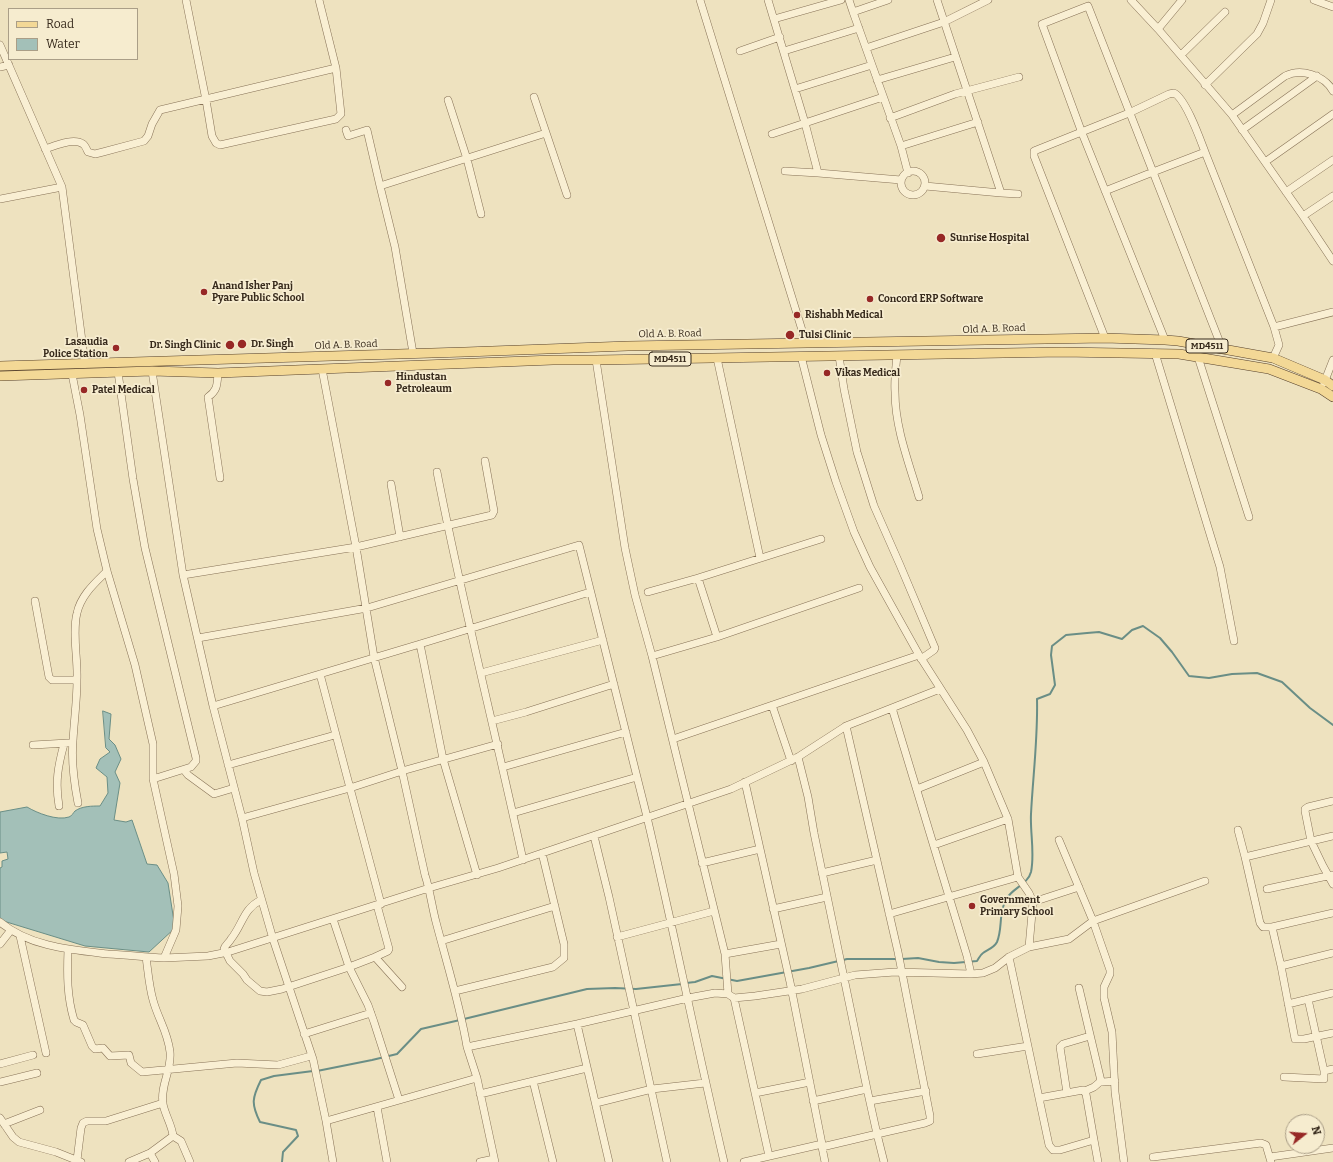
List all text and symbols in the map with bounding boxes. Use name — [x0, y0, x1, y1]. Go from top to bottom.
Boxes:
legend — [8, 8, 138, 60]
text: Road — [46, 17, 74, 31]
text: Water — [46, 37, 80, 51]
marker: Sunrise Hospital — [935, 232, 947, 244]
place label: Sunrise Hospital — [950, 232, 1029, 244]
place label: Anand Isher Panj Pyare Public School — [212, 280, 304, 304]
marker: Anand Isher Panj Pyare Public School — [199, 287, 209, 297]
place label: Concord ERP Software — [878, 293, 983, 305]
marker: Concord ERP Software — [865, 294, 875, 304]
place label: Rishabh Medical — [805, 309, 883, 321]
marker: Rishabh Medical — [792, 310, 802, 320]
street label: Old A. B. Road — [962, 322, 1026, 336]
street label: Old A. B. Road — [638, 327, 702, 341]
marker: Tulsi Clinic — [784, 329, 796, 341]
place label: Tulsi Clinic — [799, 329, 852, 341]
place label: Lasaudia Police Station — [43, 336, 108, 360]
marker: Dr. Singh — [236, 338, 248, 350]
place label: Dr. Singh — [251, 338, 293, 350]
street label: Old A. B. Road — [314, 338, 378, 352]
place label: Dr. Singh Clinic — [150, 339, 221, 351]
marker: Dr. Singh Clinic — [224, 339, 236, 351]
road number: MD4511 — [1186, 339, 1228, 353]
marker: Lasaudia Police Station — [111, 343, 121, 353]
road number: MD4511 — [649, 352, 691, 366]
place label: Vikas Medical — [835, 367, 900, 379]
marker: Vikas Medical — [822, 368, 832, 378]
place label: Hindustan Petroleaum — [396, 371, 452, 394]
marker: Hindustan Petroleaum — [383, 378, 393, 388]
place label: Patel Medical — [92, 384, 155, 396]
marker: Patel Medical — [79, 385, 89, 395]
place label: Government Primary School — [980, 894, 1053, 918]
marker: Government Primary School — [967, 901, 977, 911]
north arrow — [1285, 1114, 1325, 1154]
text: N — [1309, 1125, 1323, 1137]

